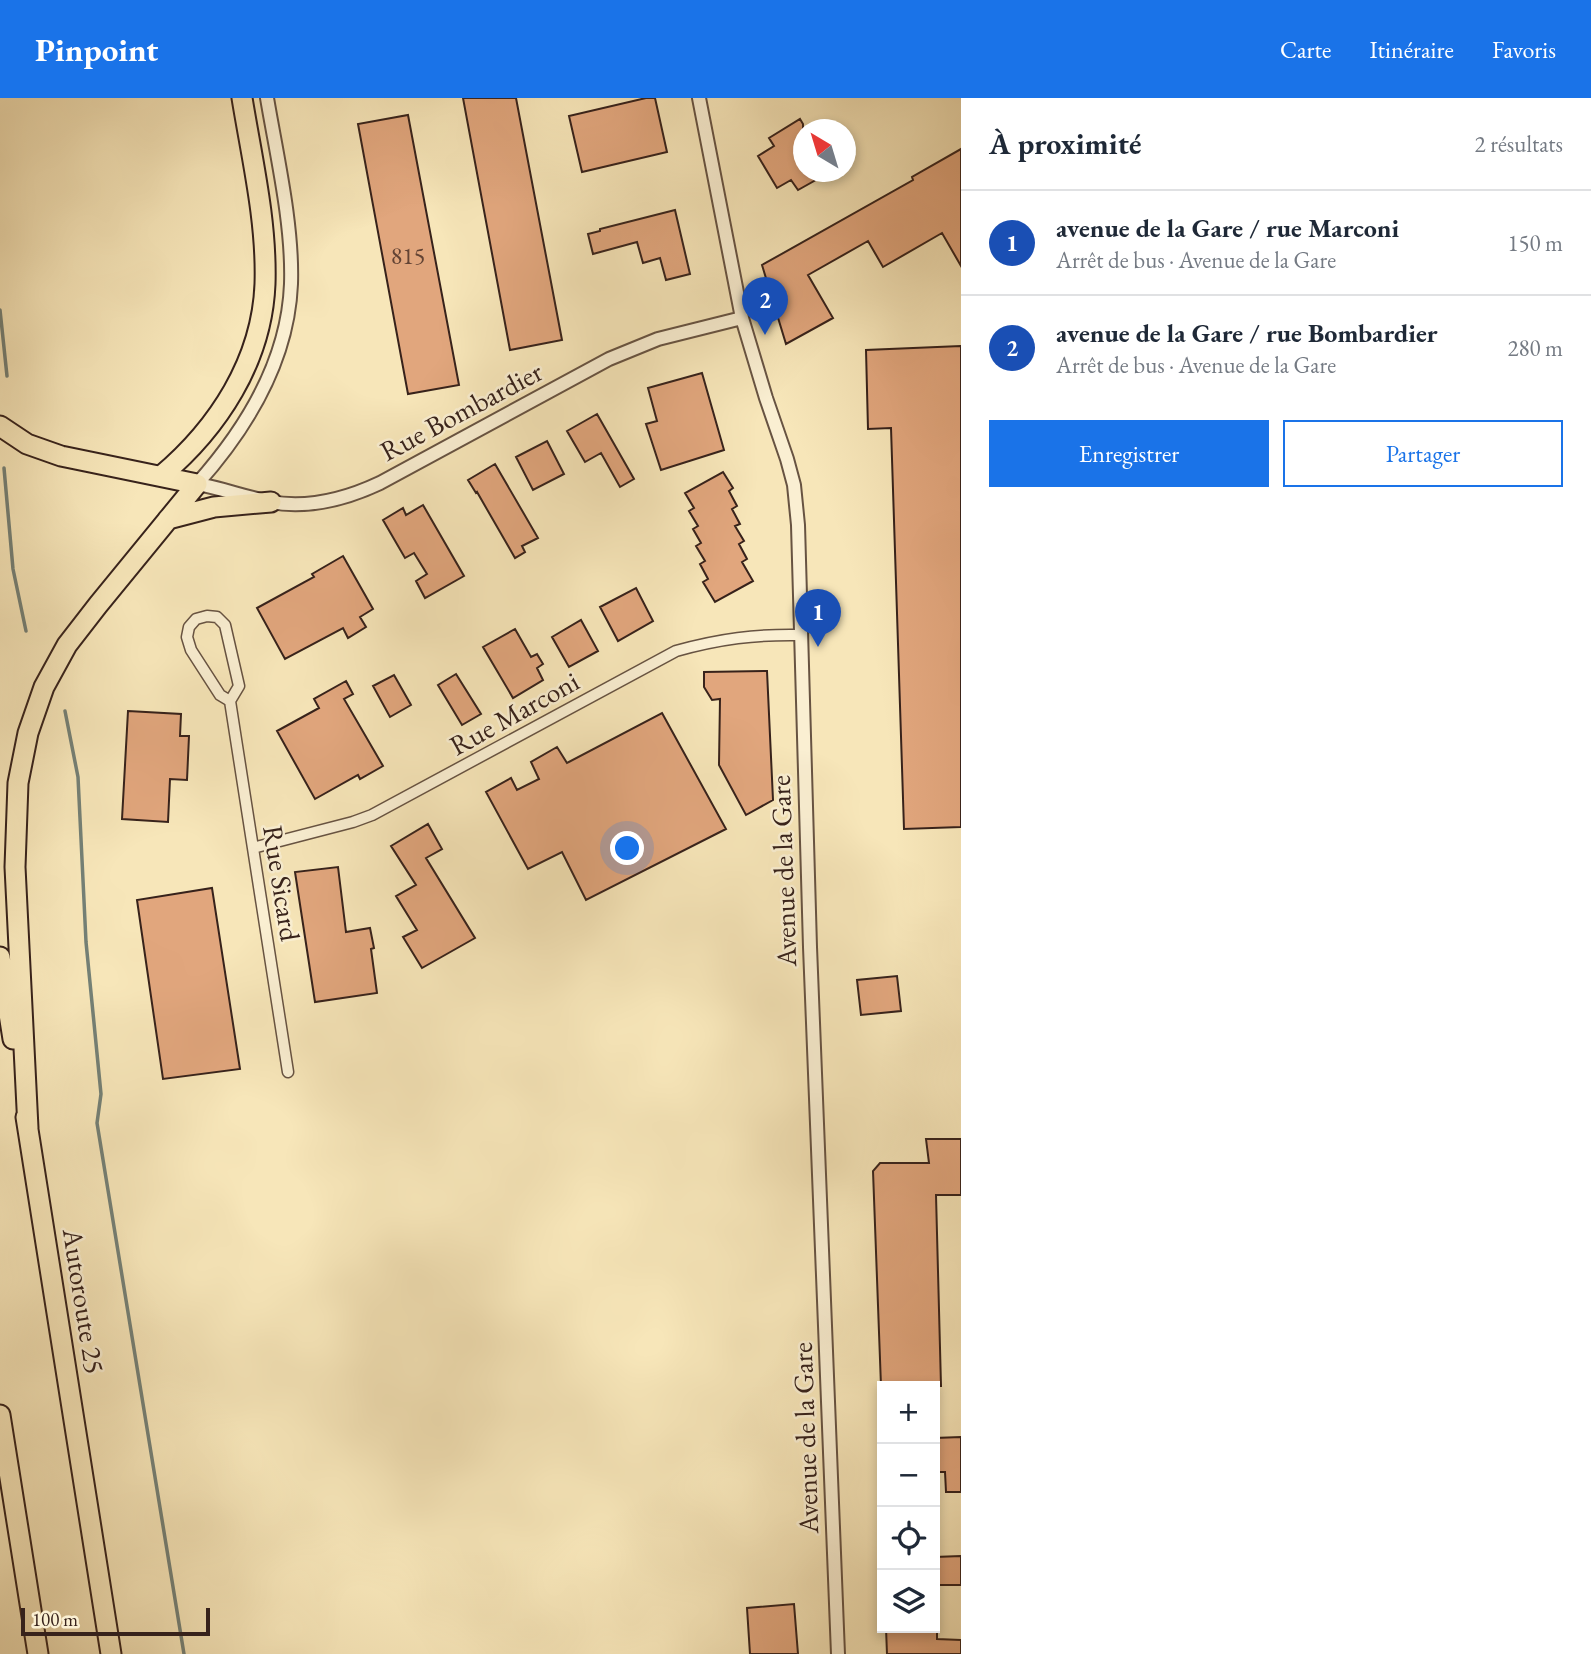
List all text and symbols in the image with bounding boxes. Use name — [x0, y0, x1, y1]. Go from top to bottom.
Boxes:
text: Pinpoint — [35, 28, 158, 71]
text: Carte — [1280, 34, 1331, 65]
text: Itinéraire — [1369, 34, 1454, 65]
text: Favoris — [1492, 34, 1556, 65]
north arrow — [793, 119, 856, 182]
text: À proximité — [989, 124, 1141, 163]
text: 2 résultats — [1475, 129, 1563, 159]
text: avenue de la Gare / rue Marconi — [1056, 211, 1399, 245]
text: 1 — [1006, 228, 1018, 258]
text: 150 m — [1507, 228, 1563, 258]
house number: 815 — [391, 240, 425, 271]
text: Arrêt de bus · Avenue de la Gare — [1056, 245, 1336, 275]
pin: 2 — [742, 277, 788, 335]
text: avenue de la Gare / rue Bombardier — [1056, 316, 1438, 350]
text: 2 — [1006, 333, 1018, 363]
text: 280 m — [1507, 333, 1563, 363]
text: Arrêt de bus · Avenue de la Gare — [1056, 350, 1336, 380]
street label: Rue Bombardier — [374, 353, 549, 469]
button: Enregistrer — [989, 420, 1269, 487]
button: Partager — [1283, 420, 1563, 487]
pin: 1 — [795, 589, 841, 647]
street label: Rue Marconi — [443, 663, 585, 763]
street label: Avenue de la Gare — [762, 774, 804, 969]
street label: Rue Sicard — [255, 823, 309, 944]
your location — [610, 831, 644, 865]
street label: Autoroute 25 — [55, 1225, 113, 1376]
street label: Avenue de la Gare — [784, 1341, 826, 1536]
map controls — [877, 1381, 940, 1633]
button: + — [877, 1381, 940, 1444]
button: − — [877, 1444, 940, 1507]
button: locate — [877, 1507, 940, 1570]
button: layers — [877, 1570, 940, 1633]
scale bar — [21, 1605, 210, 1637]
text: 100 m — [32, 1607, 78, 1632]

